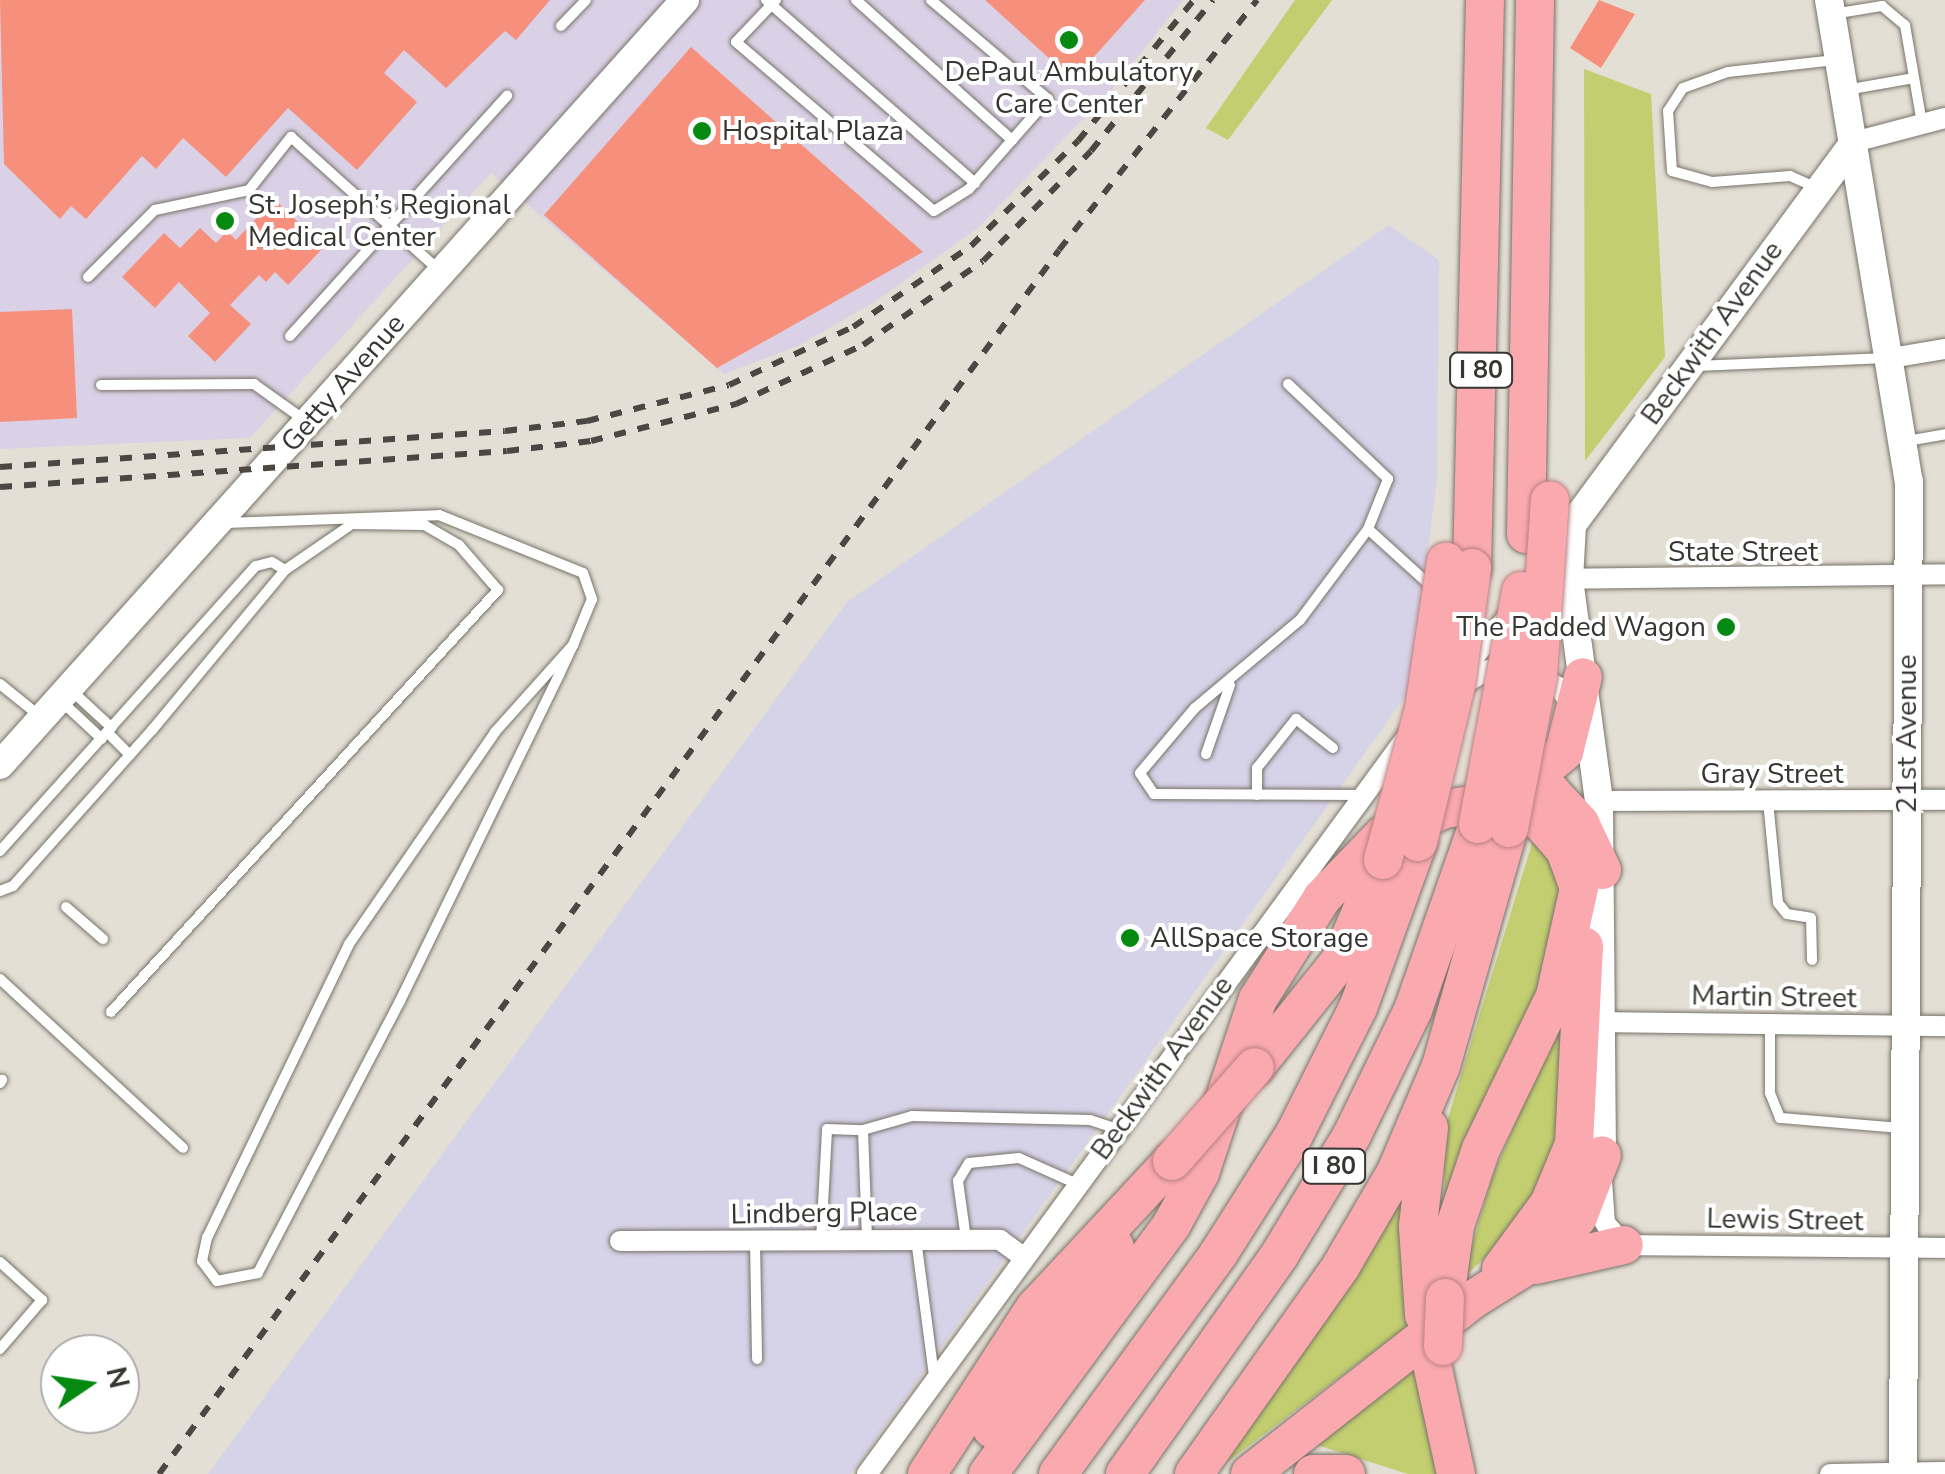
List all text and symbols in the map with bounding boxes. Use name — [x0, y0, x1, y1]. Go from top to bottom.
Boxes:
marker: DePaul Ambulatory Care Center — [1058, 29, 1080, 51]
place label: DePaul Ambulatory Care Center — [945, 55, 1193, 121]
place label: Hospital Plaza — [722, 114, 904, 148]
marker: Hospital Plaza — [691, 120, 713, 142]
place label: St. Joseph’s Regional Medical Center — [248, 188, 511, 254]
marker: St. Joseph’s Regional Medical Center — [212, 208, 238, 234]
street label: Beckwith Avenue — [1634, 235, 1790, 431]
street label: Getty Avenue — [274, 307, 412, 459]
road number: I 80 — [1448, 350, 1514, 390]
street label: State Street — [1668, 535, 1818, 569]
place label: The Padded Wagon — [1456, 610, 1706, 644]
marker: The Padded Wagon — [1715, 616, 1737, 638]
street label: 21st Avenue — [1890, 654, 1924, 814]
street label: Gray Street — [1701, 757, 1843, 791]
place label: AllSpace Storage — [1150, 921, 1369, 955]
marker: AllSpace Storage — [1119, 927, 1141, 949]
street label: Beckwith Avenue — [1084, 970, 1240, 1166]
street label: Martin Street — [1691, 979, 1857, 1015]
road number: I 80 — [1302, 1146, 1366, 1186]
street label: Lindberg Place — [730, 1195, 918, 1231]
street label: Lewis Street — [1706, 1202, 1864, 1238]
north arrow — [40, 1334, 140, 1434]
text: N — [96, 1363, 138, 1392]

